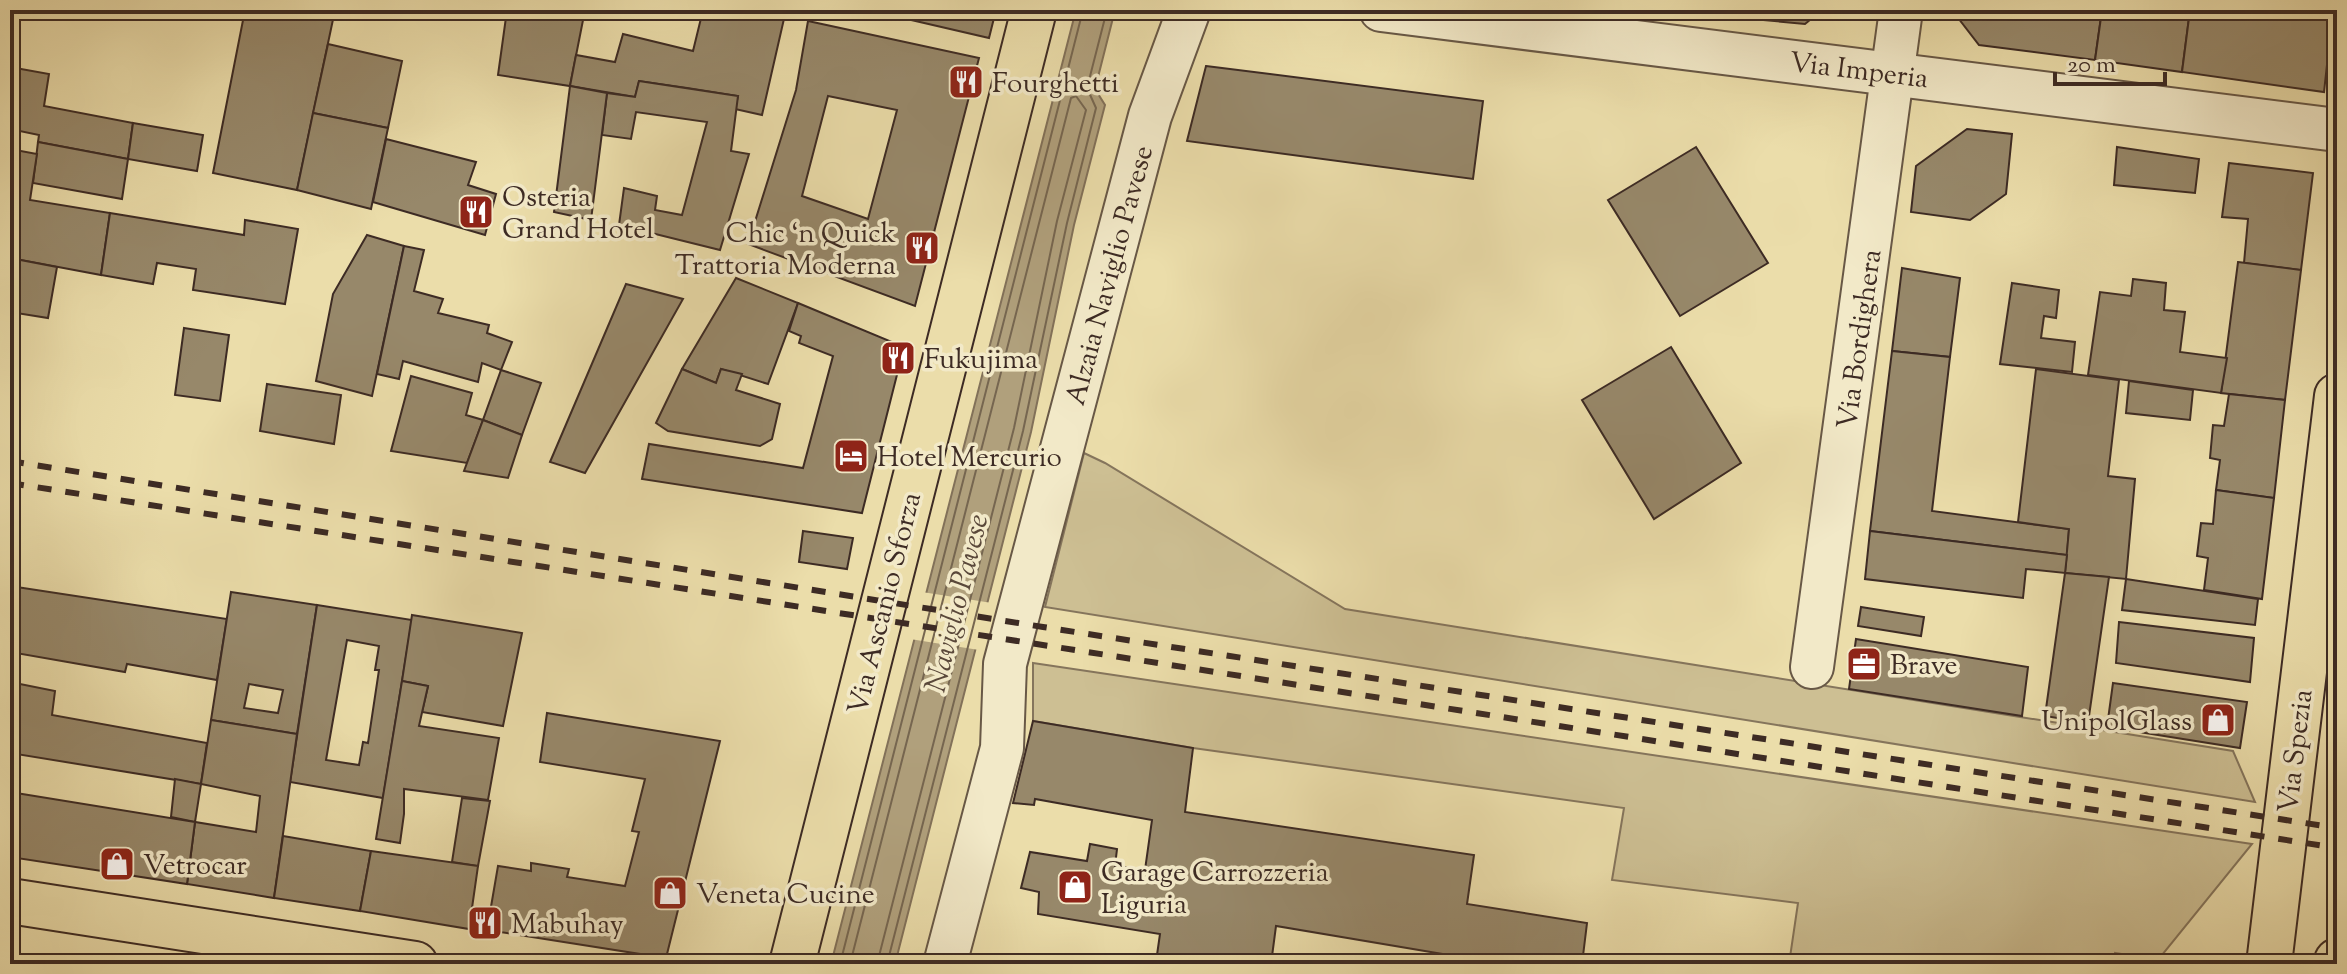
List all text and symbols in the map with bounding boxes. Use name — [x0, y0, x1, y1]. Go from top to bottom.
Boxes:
scale bar — [2055, 36, 2165, 86]
street label: Via Imperia — [1787, 44, 1931, 100]
text: 20 m — [2067, 49, 2116, 83]
restaurant icon: Fourghetti — [947, 63, 985, 101]
place label: Fourghetti — [992, 65, 1119, 105]
street label: Alzaia Naviglio Pavese — [1057, 141, 1165, 410]
place label: Osteria Grand Hotel — [502, 179, 654, 251]
restaurant icon: Osteria Grand Hotel — [457, 193, 495, 231]
place label: Chic ‘n Quick Trattoria Moderna — [675, 215, 896, 287]
restaurant icon: Chic ‘n Quick Trattoria Moderna — [903, 229, 941, 267]
street label: Via Bordighera — [1829, 247, 1893, 432]
restaurant icon: Fukujima — [879, 339, 917, 377]
place label: Fukujima — [924, 341, 1038, 381]
hotel icon: Hotel Mercurio — [832, 437, 870, 475]
place label: Hotel Mercurio — [877, 439, 1062, 479]
street label: Via Ascanio Sforza — [839, 488, 933, 719]
water label: Naviglio Pavese — [916, 510, 1001, 697]
office icon: Brave — [1845, 645, 1883, 683]
place label: Brave — [1890, 647, 1958, 687]
street label: Via Spezia — [2270, 687, 2324, 816]
shop icon: UnipolGlass — [2199, 701, 2237, 739]
place label: UnipolGlass — [2041, 703, 2192, 743]
shop icon: Vetrocar — [98, 845, 136, 883]
place label: Vetrocar — [143, 847, 247, 887]
place label: Garage Carrozzeria Liguria — [1101, 854, 1329, 926]
shop icon: Garage Carrozzeria Liguria — [1056, 868, 1094, 906]
shop icon: Veneta Cucine — [651, 874, 689, 912]
place label: Veneta Cucine — [696, 876, 875, 916]
restaurant icon: Mabuhay — [466, 904, 504, 942]
place label: Mabuhay — [511, 906, 624, 946]

